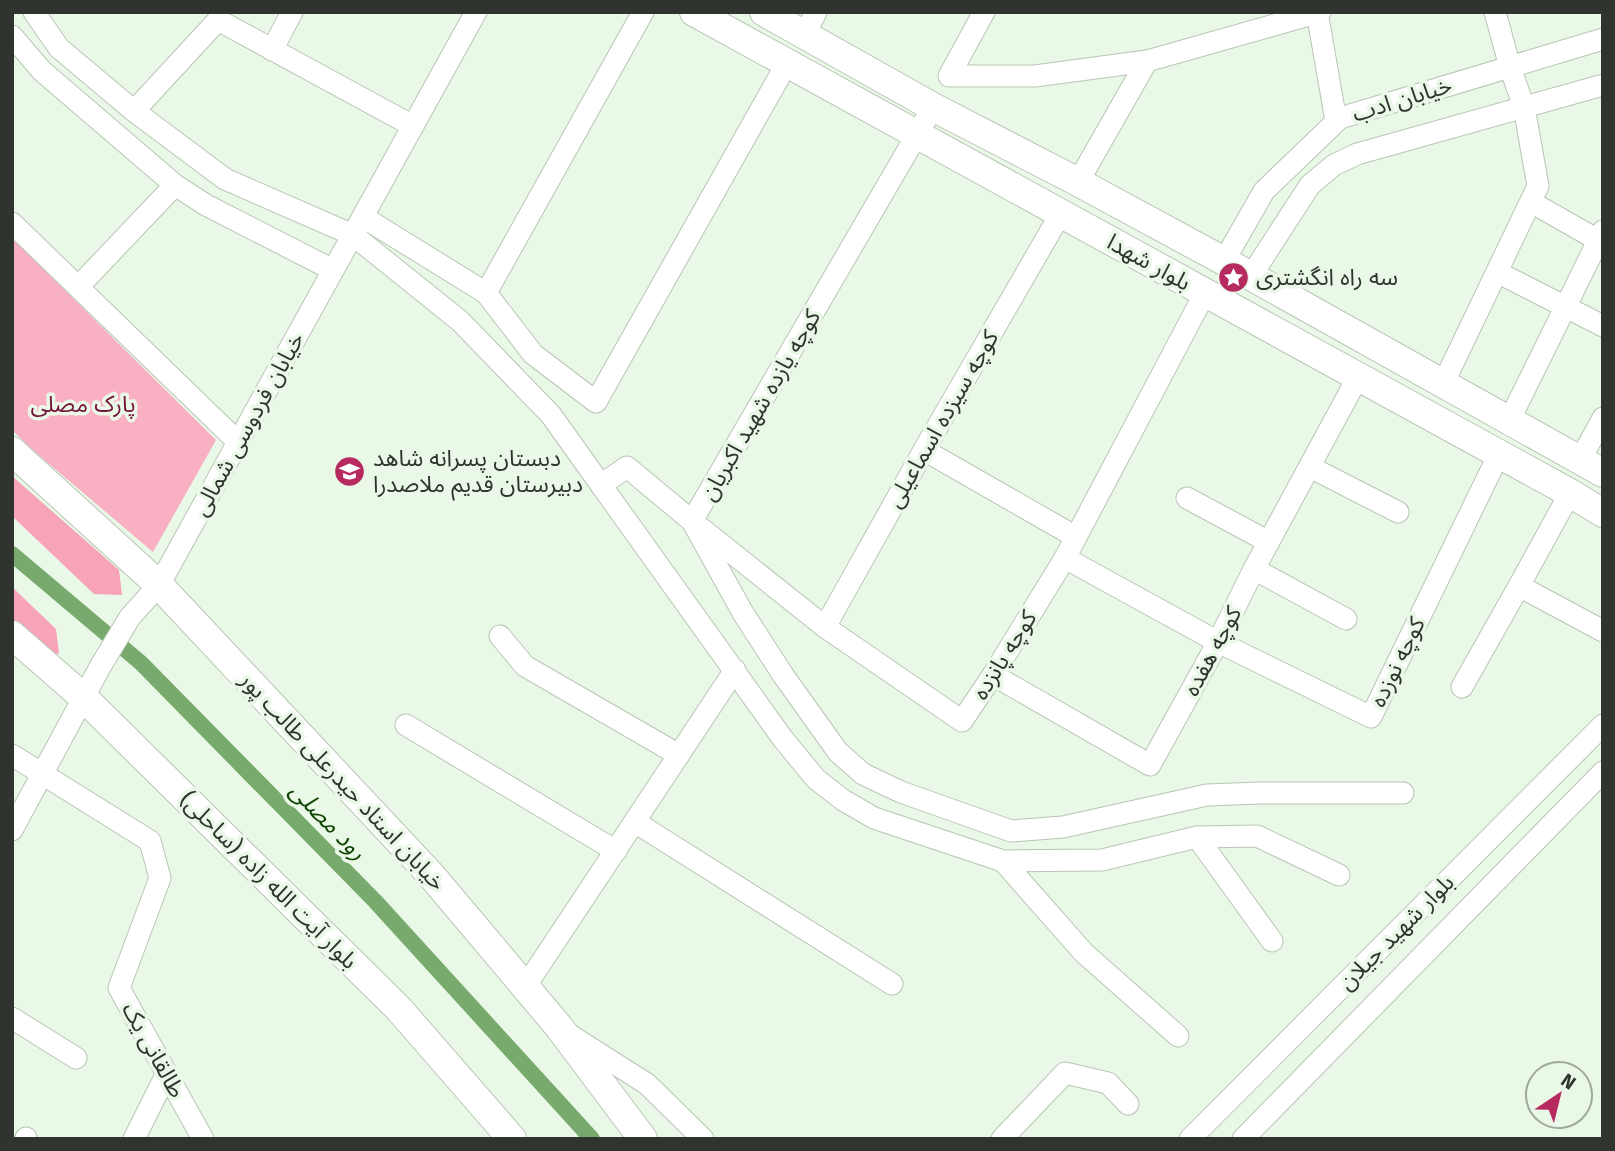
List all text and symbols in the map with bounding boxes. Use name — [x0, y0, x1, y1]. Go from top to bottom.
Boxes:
street label: خیابان ادب — [1349, 71, 1455, 127]
street label: بلوار شهدا — [1102, 228, 1196, 296]
place icon: سه راه انگشتری — [1216, 260, 1250, 294]
place label: سه راه انگشتری — [1256, 263, 1398, 291]
street label: کوچه یازده شهید اکبریان — [694, 304, 827, 506]
street label: کوچه سیزده اسماعیلی — [880, 325, 1005, 513]
street label: خیابان فردوسی شمالی — [186, 327, 310, 521]
park label: پارک مصلی — [30, 390, 136, 419]
place label: دبستان پسرانه شاهد دبیرستان قدیم ملاصدرا — [373, 444, 583, 501]
school or university icon: دبستان پسرانه شاهد دبیرستان قدیم ملاصدرا — [333, 454, 367, 488]
street label: کوچه هفده — [1177, 601, 1248, 701]
street label: کوچه پانزده — [966, 605, 1044, 705]
street label: کوچه نوزده — [1363, 612, 1432, 712]
street label: خیابان استاد حیدرعلی طالب پور — [233, 665, 452, 897]
water label: رود مصلی — [284, 776, 372, 866]
street label: بلوار آیت الله زاده (ساحلی) — [174, 785, 364, 975]
street label: بلوار شهید جیلان — [1332, 868, 1460, 996]
street label: طالقانی یک — [116, 997, 192, 1103]
north arrow — [1524, 1060, 1594, 1130]
text: N — [1557, 1068, 1580, 1095]

